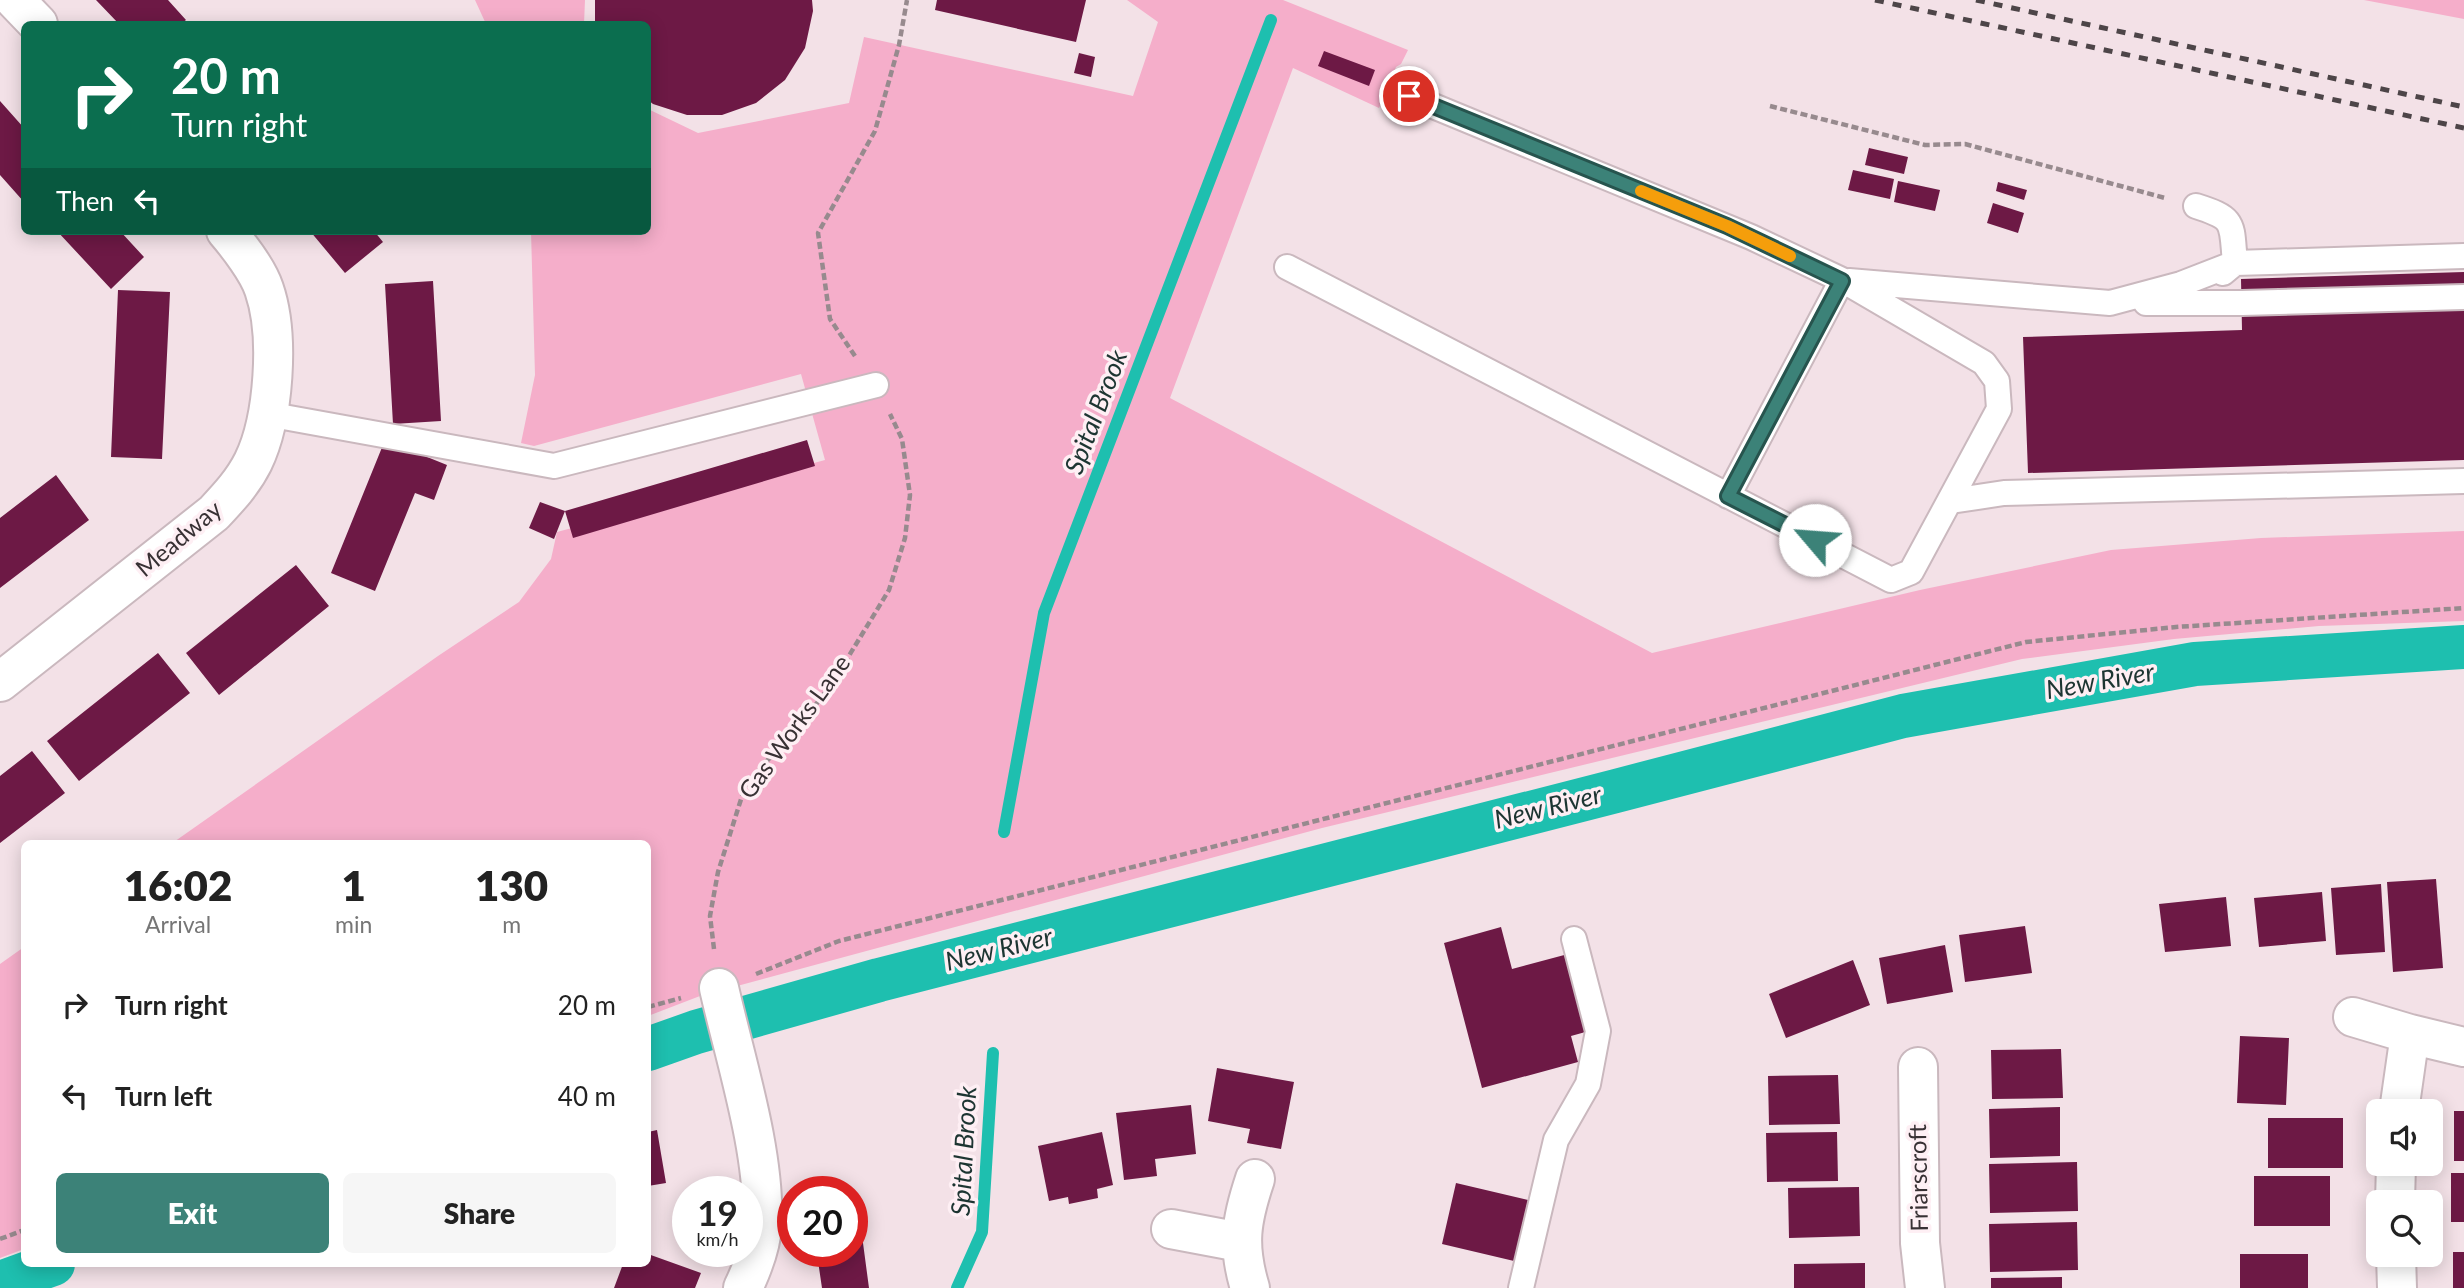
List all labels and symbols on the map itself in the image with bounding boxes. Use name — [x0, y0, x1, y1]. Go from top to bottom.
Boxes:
pin — [1379, 66, 1439, 126]
water label: Spital Brook — [1057, 345, 1134, 478]
street label: Meadway — [129, 493, 227, 582]
position arrow — [1778, 503, 1852, 577]
street label: Gas Works Lane — [732, 649, 856, 804]
water label: New River — [2043, 655, 2158, 705]
water label: New River — [1491, 777, 1606, 835]
water label: New River — [942, 919, 1057, 977]
water label: Spital Brook — [944, 1085, 982, 1217]
street label: Friarscroft — [1902, 1123, 1933, 1232]
speed limit sign: 20 — [777, 1176, 868, 1267]

